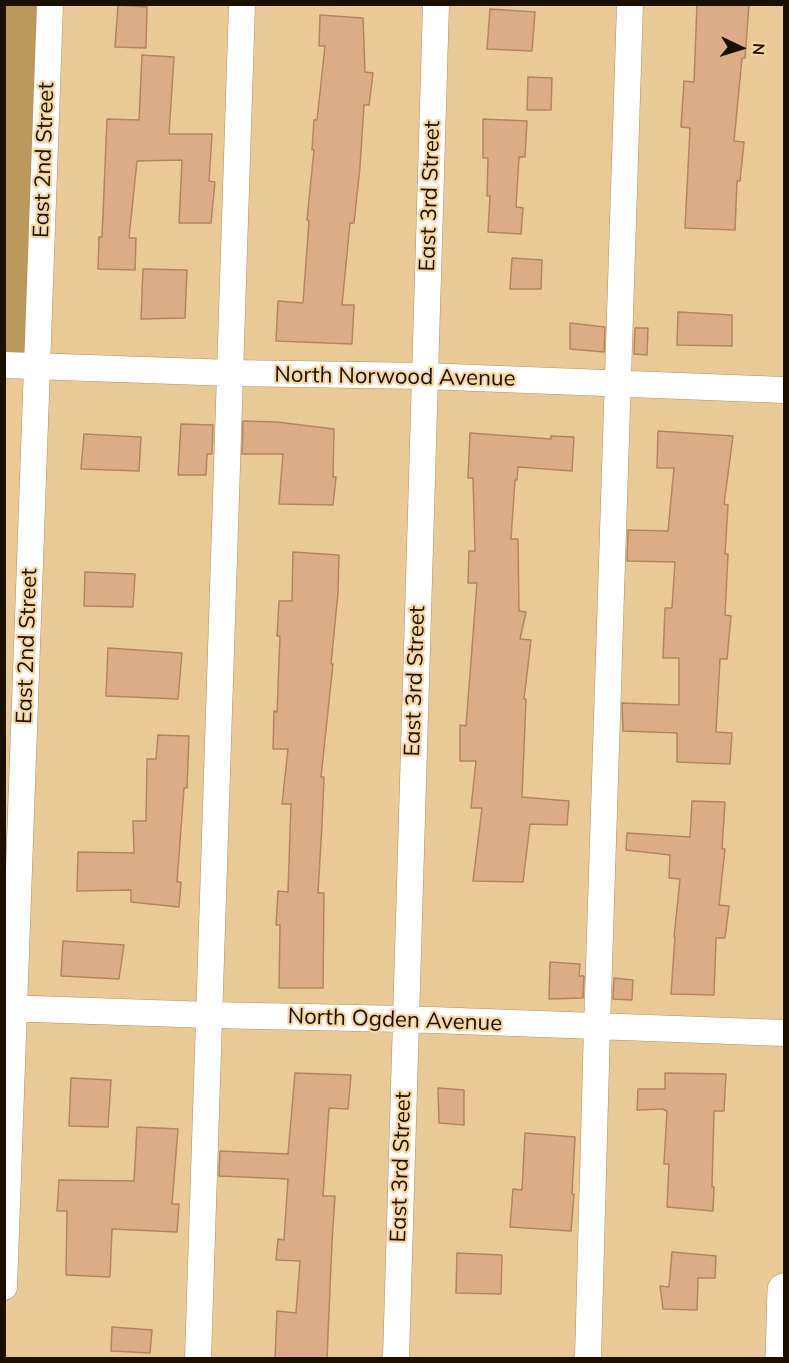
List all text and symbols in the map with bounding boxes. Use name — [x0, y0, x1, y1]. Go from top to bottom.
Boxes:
north arrow — [711, 18, 771, 78]
text: N — [749, 43, 769, 56]
street label: East 2nd Street — [28, 82, 60, 238]
street label: East 3rd Street — [414, 120, 446, 272]
street label: North Norwood Avenue — [274, 362, 516, 392]
street label: East 2nd Street — [11, 568, 43, 724]
street label: East 3rd Street — [399, 605, 431, 757]
street label: North Ogden Avenue — [287, 1003, 503, 1037]
street label: East 3rd Street — [385, 1091, 417, 1243]

